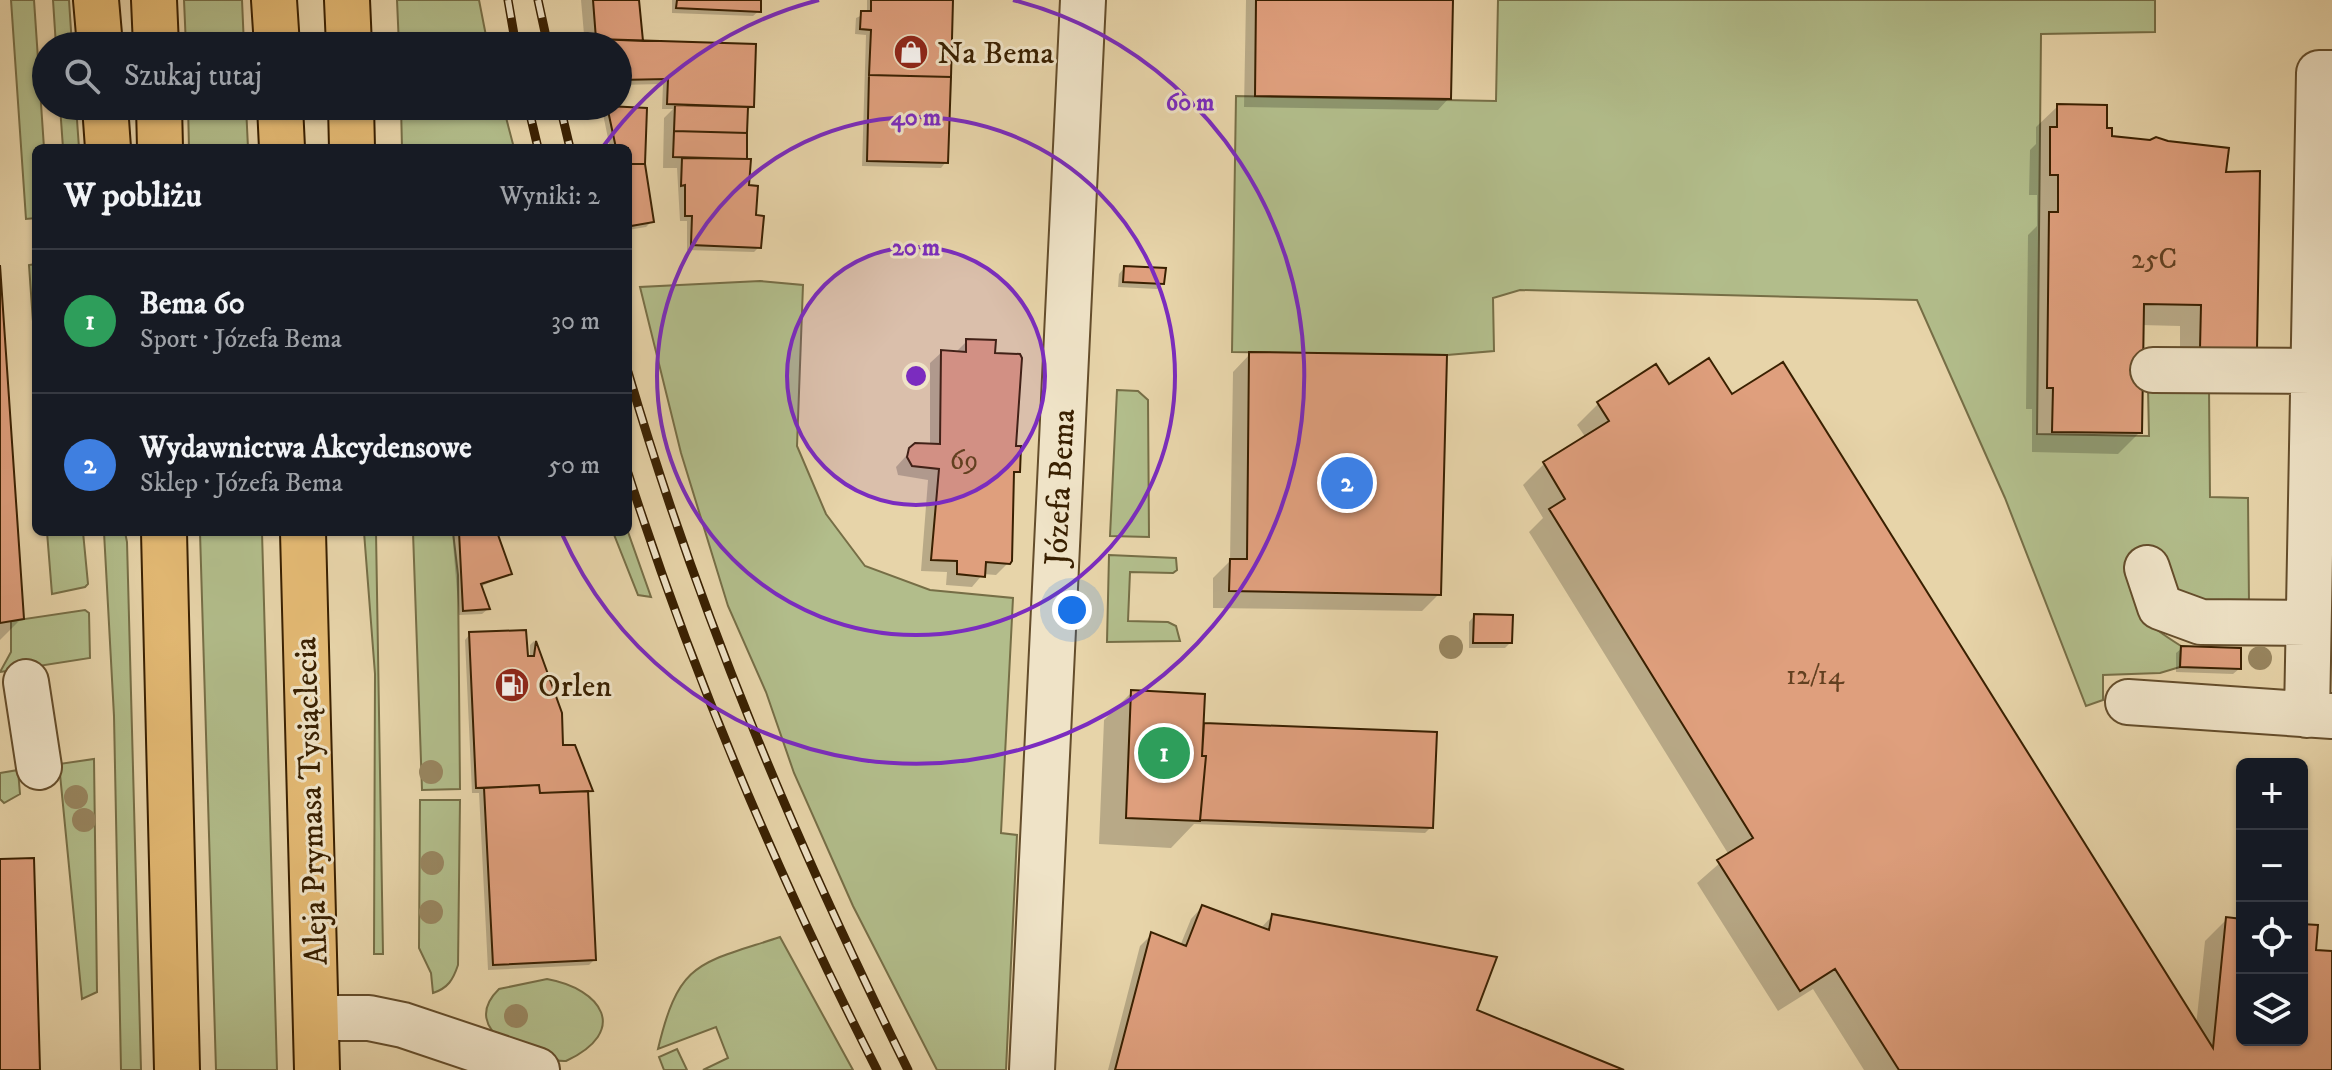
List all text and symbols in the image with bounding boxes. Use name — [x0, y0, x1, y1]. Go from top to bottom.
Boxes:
search box — [32, 32, 632, 120]
shop icon: Na Bema — [892, 33, 930, 71]
place label: Na Bema — [937, 34, 1055, 74]
icon: search — [60, 54, 104, 98]
text: Szukaj tutaj — [124, 58, 262, 95]
text: 60 m — [1166, 88, 1214, 118]
text: 40 m — [891, 103, 941, 133]
text: W pobliżu — [64, 175, 202, 217]
text: Wyniki: 2 — [499, 180, 600, 213]
text: 20 m — [892, 233, 940, 263]
house number: 25C — [2131, 242, 2177, 277]
text: Bema 60 — [140, 286, 245, 323]
text: 1 — [85, 305, 95, 338]
text: 30 m — [551, 305, 600, 338]
text: Sport · Józefa Bema — [140, 323, 342, 356]
centre of rings — [902, 362, 930, 390]
street label: Józefa Bema — [1037, 407, 1085, 569]
text: Wydawnictwa Akcydensowe — [140, 430, 472, 467]
house number: 69 — [950, 443, 978, 478]
text: 2 — [84, 449, 96, 482]
text: 50 m — [548, 449, 600, 482]
pin: 2 — [1321, 453, 1373, 513]
text: Sklep · Józefa Bema — [140, 467, 343, 500]
your location — [1052, 590, 1092, 630]
street label: Aleja Prymasa Tysiąclecia — [286, 636, 338, 966]
house number: 12/14 — [1786, 658, 1845, 693]
fuel station icon: Orlen — [493, 666, 531, 704]
place label: Orlen — [538, 667, 612, 707]
pin: 1 — [1138, 723, 1190, 783]
map controls — [2236, 758, 2308, 1046]
button: + — [2236, 758, 2308, 830]
button: − — [2236, 830, 2308, 902]
button: locate — [2236, 902, 2308, 974]
button: layers — [2236, 974, 2308, 1046]

